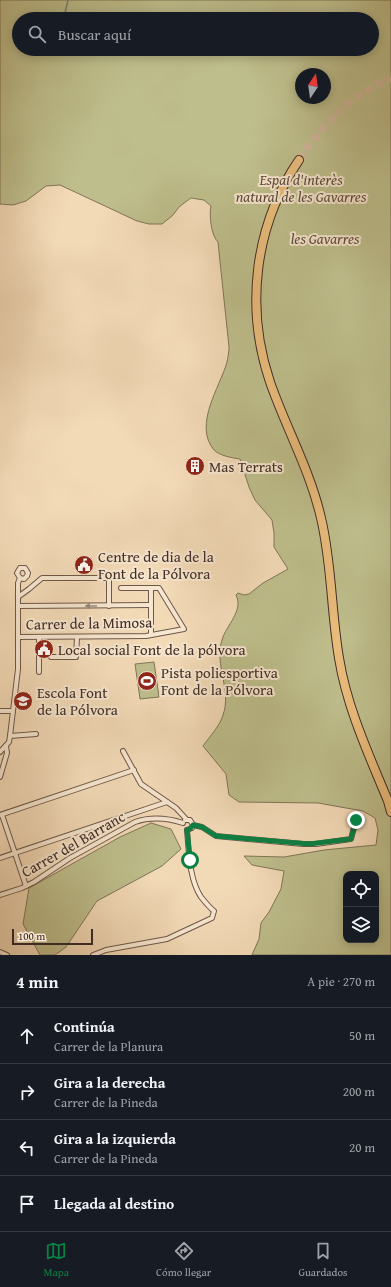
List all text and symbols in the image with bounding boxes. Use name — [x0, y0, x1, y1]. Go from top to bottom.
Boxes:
search box — [12, 12, 379, 56]
icon: search — [26, 23, 48, 45]
text: Buscar aquí — [58, 24, 131, 45]
north arrow — [295, 68, 331, 104]
park label: Espai d'interès natural de les Gavarres — [236, 169, 367, 207]
park label: les Gavarres — [291, 228, 360, 249]
building icon: Mas Terrats — [184, 455, 206, 477]
place label: Mas Terrats — [209, 456, 283, 477]
place label: Centre de dia de la Font de la Pólvora — [98, 546, 214, 584]
public building icon: Centre de dia de la Font de la Pólvora — [73, 554, 95, 576]
one-way arrow — [84, 603, 97, 609]
street label: Carrer de la Mimosa — [26, 611, 152, 635]
public building icon: Local social Font de la pólvora — [33, 638, 55, 660]
place label: Local social Font de la pólvora — [58, 639, 246, 660]
place label: Pista poliesportiva Font de la Pólvora — [161, 662, 278, 700]
sports icon: Pista poliesportiva Font de la Pólvora — [136, 670, 158, 692]
place label: Escola Font de la Pólvora — [37, 682, 118, 720]
school or university icon: Escola Font de la Pólvora — [12, 690, 34, 712]
street label: Carrer del Barranc — [17, 806, 129, 882]
route end — [347, 811, 365, 829]
route start — [181, 851, 199, 869]
map controls — [343, 871, 379, 943]
button: locate — [343, 871, 379, 907]
button: layers — [343, 907, 379, 943]
scale bar — [12, 927, 93, 946]
text: 100 m — [18, 928, 45, 944]
text: 4 min — [16, 969, 58, 994]
text: A pie · 270 m — [307, 972, 375, 991]
text: Continúa — [54, 1016, 115, 1037]
icon: ahead — [16, 1025, 38, 1047]
text: 50 m — [349, 1026, 375, 1045]
text: Carrer de la Planura — [54, 1037, 163, 1056]
text: Gira a la derecha — [54, 1072, 165, 1093]
icon: right — [16, 1081, 38, 1103]
text: 200 m — [343, 1082, 375, 1101]
text: Carrer de la Pineda — [54, 1093, 158, 1112]
text: Gira a la izquierda — [54, 1128, 176, 1149]
icon: left — [16, 1137, 38, 1159]
text: 20 m — [349, 1138, 375, 1157]
text: Carrer de la Pineda — [54, 1149, 158, 1168]
icon: arrive — [16, 1193, 38, 1215]
text: Llegada al destino — [54, 1193, 174, 1214]
tab: Mapa — [44, 1240, 69, 1280]
tab: Cómo llegar — [156, 1240, 211, 1280]
tab: Guardados — [298, 1240, 347, 1280]

